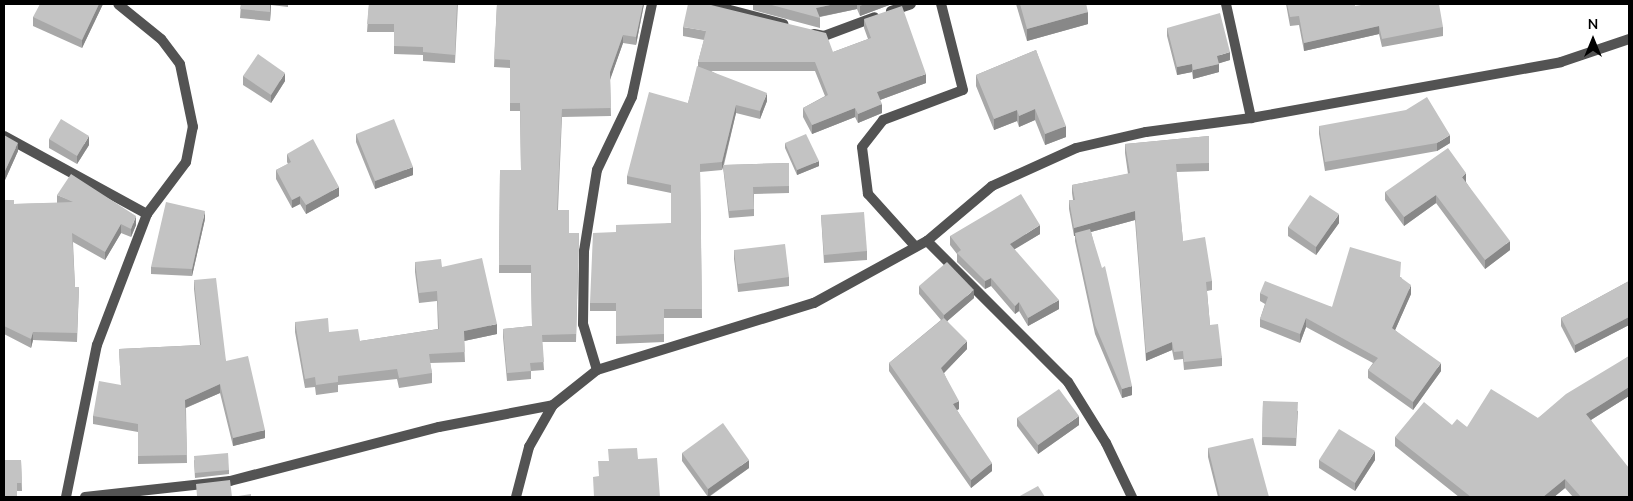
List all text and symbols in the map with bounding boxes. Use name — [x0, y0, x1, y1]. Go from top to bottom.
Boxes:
north arrow — [1568, 15, 1618, 65]
text: N — [1588, 15, 1598, 34]

